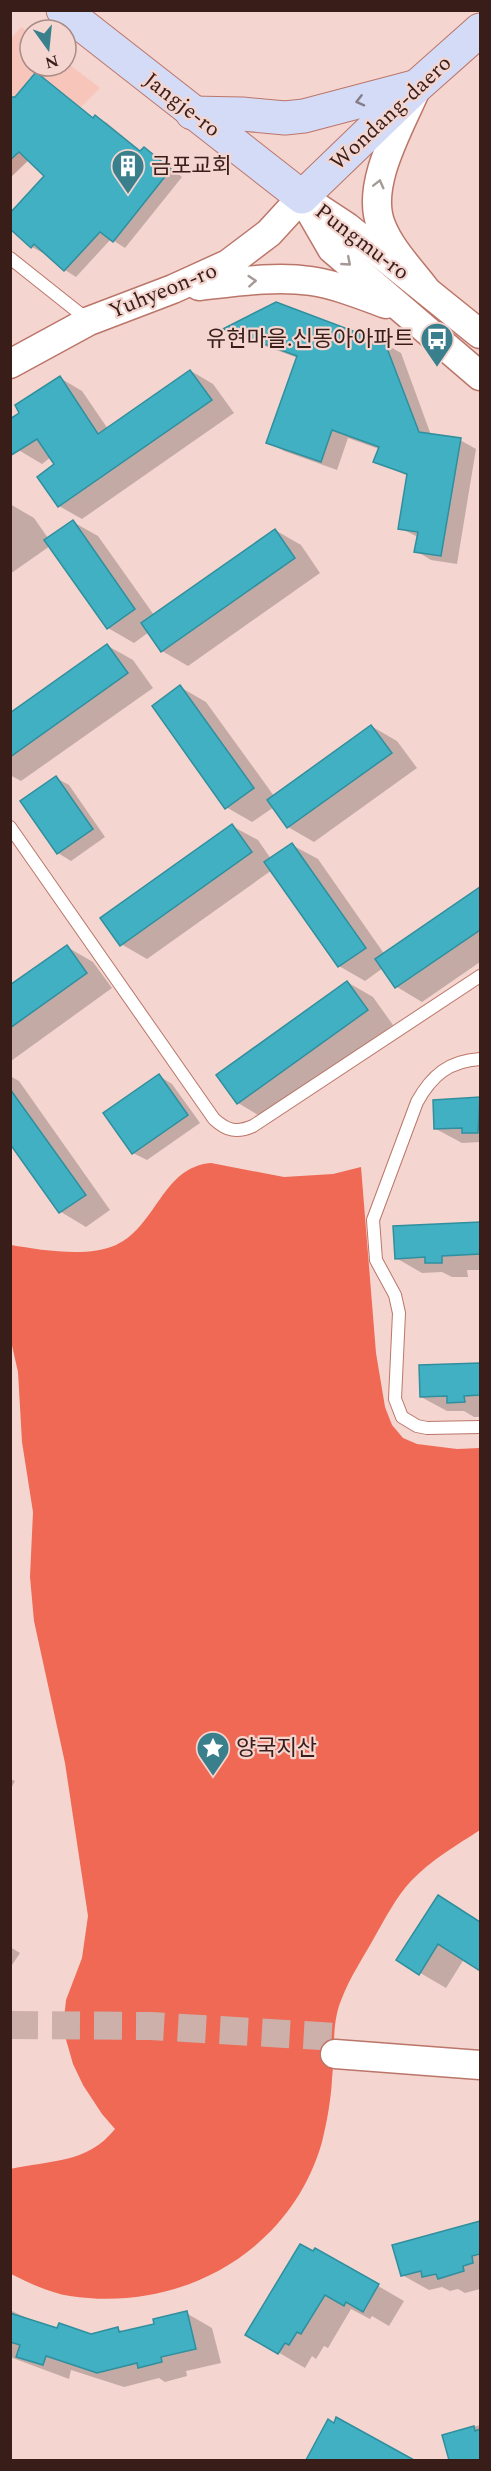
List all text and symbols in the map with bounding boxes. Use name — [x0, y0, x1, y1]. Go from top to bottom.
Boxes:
north arrow — [18, 18, 78, 78]
text: N — [42, 48, 61, 75]
street label: Wondang-daero — [323, 48, 459, 178]
street label: Jangje-ro — [136, 64, 228, 146]
one-way arrow — [355, 93, 365, 106]
building icon: 금포교회 — [110, 148, 146, 195]
place label: 금포교회 — [151, 150, 232, 183]
one-way arrow — [372, 179, 385, 189]
street label: Pungmu-ro — [308, 195, 416, 289]
street label: Yuhyeon-ro — [104, 254, 222, 328]
one-way arrow — [340, 255, 351, 266]
one-way arrow — [248, 275, 257, 288]
bus stop icon: 유현마을.신동아아파트 — [419, 321, 455, 368]
place label: 유현마을.신동아아파트 — [206, 323, 414, 356]
place icon: 양국지산 — [195, 1730, 231, 1777]
place label: 양국지산 — [236, 1732, 317, 1765]

